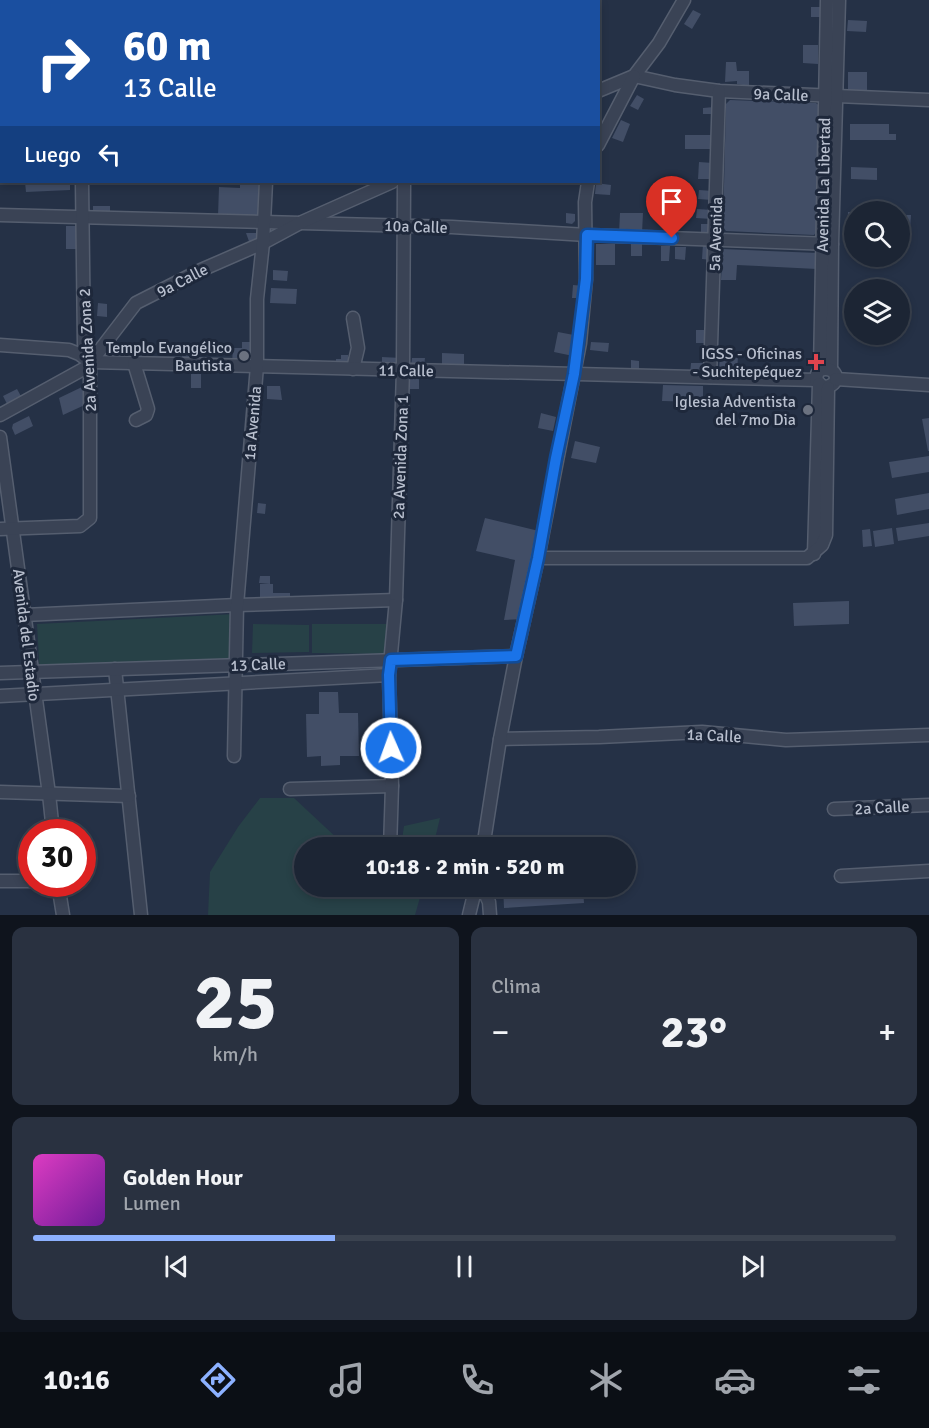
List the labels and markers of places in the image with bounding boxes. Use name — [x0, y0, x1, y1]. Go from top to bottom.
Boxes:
pin — [646, 176, 697, 238]
place label: Templo Evangélico Bautista — [106, 338, 232, 376]
place label: IGSS - Oficinas - Suchitepéquez — [692, 344, 802, 382]
marker: Templo Evangélico Bautista — [237, 349, 251, 363]
marker: IGSS - Oficinas - Suchitepéquez — [807, 353, 825, 371]
place label: Iglesia Adventista del 7mo Dia — [675, 392, 796, 430]
marker: Iglesia Adventista del 7mo Dia — [801, 403, 815, 417]

